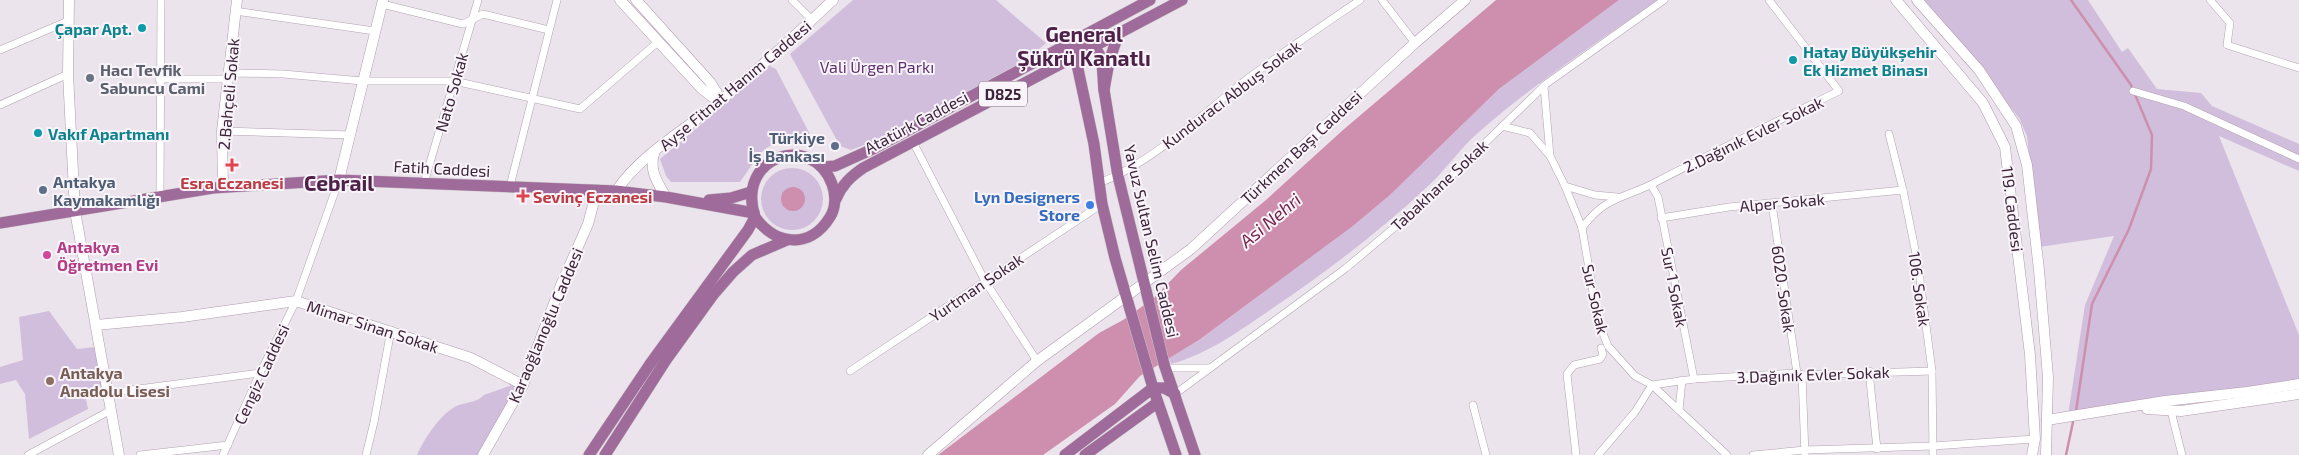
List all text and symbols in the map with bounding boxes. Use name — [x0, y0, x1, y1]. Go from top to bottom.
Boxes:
street label: Ayşe Fitnat Hanım Caddesi — [655, 16, 815, 155]
place label: Çapar Apt. — [55, 19, 132, 40]
district label: General Şükrü Kanatlı — [1017, 21, 1151, 72]
marker: Çapar Apt. — [136, 22, 148, 34]
street label: Kunduracı Abbuş Sokak — [1158, 36, 1305, 153]
street label: 2.Bahçeli Sokak — [214, 37, 243, 151]
place label: Hatay Büyükşehir Ek Hizmet Binası — [1803, 42, 1937, 79]
street label: Nato Sokak — [431, 50, 471, 134]
marker: Hatay Büyükşehir Ek Hizmet Binası — [1787, 54, 1799, 66]
park label: Vali Ürgen Parkı — [820, 57, 934, 76]
place label: Hacı Tevfik Sabuncu Cami — [100, 60, 205, 97]
marker: Hacı Tevfik Sabuncu Cami — [84, 72, 96, 84]
road number: D825 — [979, 82, 1027, 106]
street label: Türkmen Başı Caddesi — [1237, 86, 1366, 209]
street label: Atatürk Caddesi — [861, 87, 971, 157]
street label: 2.Dağınık Evler Sokak — [1680, 92, 1826, 176]
place label: Vakıf Apartmanı — [48, 124, 169, 143]
marker: Vakıf Apartmanı — [32, 127, 44, 139]
place label: Türkiye İş Bankası — [748, 128, 825, 167]
street label: Tabakhane Sokak — [1387, 135, 1491, 235]
marker: Türkiye İş Bankası — [829, 140, 841, 152]
street label: Yavuz Sultan Selim Caddesi — [1121, 143, 1183, 339]
street label: Fatih Caddesi — [393, 156, 491, 180]
marker: Esra Eczanesi — [226, 159, 238, 171]
street label: 119. Caddesi — [1998, 165, 2028, 253]
district label: Cebrail — [304, 170, 374, 195]
place label: Antakya Kaymakamlığı — [53, 172, 160, 210]
place label: Esra Eczanesi — [180, 173, 284, 192]
marker: Antakya Kaymakamlığı — [37, 184, 49, 196]
place label: Sevinç Eczanesi — [533, 187, 652, 208]
place label: Lyn Designers Store — [974, 187, 1080, 224]
water label: Asi Nehri — [1234, 188, 1305, 253]
street label: Alper Sokak — [1739, 189, 1825, 215]
marker: Sevinç Eczanesi — [517, 190, 529, 202]
marker: Lyn Designers Store — [1084, 199, 1096, 211]
place label: Antakya Öğretmen Evi — [57, 237, 159, 274]
street label: 6020. Sokak — [1768, 244, 1800, 334]
street label: Karaoğlanoğlu Caddesi — [504, 245, 586, 405]
street label: Sur 1 Sokak — [1658, 246, 1692, 328]
marker: Antakya Öğretmen Evi — [41, 249, 53, 261]
street label: Yurtman Sokak — [926, 249, 1026, 325]
street label: 106. Sokak — [1905, 250, 1935, 328]
street label: Sur Sokak — [1579, 262, 1613, 336]
street label: Mimar Sinan Sokak — [305, 296, 441, 356]
street label: Cengiz Caddesi — [229, 321, 293, 427]
street label: 3.Dağınık Evler Sokak — [1736, 362, 1890, 386]
place label: Antakya Anadolu Lisesi — [60, 363, 170, 400]
marker: Antakya Anadolu Lisesi — [44, 375, 56, 387]

